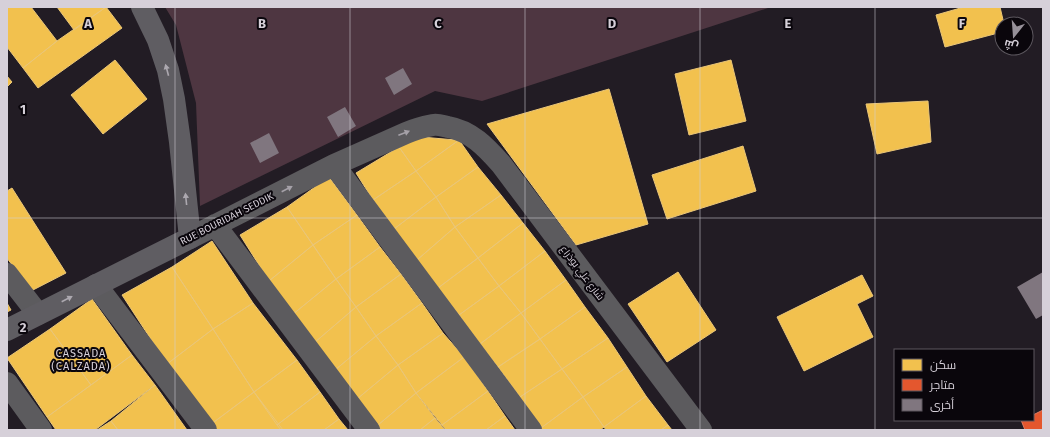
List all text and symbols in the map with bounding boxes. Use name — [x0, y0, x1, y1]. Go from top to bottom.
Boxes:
text: A — [83, 16, 92, 31]
text: B — [258, 16, 266, 31]
text: C — [434, 16, 442, 31]
text: D — [608, 16, 617, 31]
text: E — [785, 16, 792, 31]
text: F — [959, 16, 966, 31]
north arrow — [994, 16, 1034, 56]
text: ش — [1003, 37, 1020, 53]
one-way arrow — [164, 64, 170, 76]
text: 1 — [20, 102, 26, 117]
one-way arrow — [399, 130, 411, 136]
one-way arrow — [281, 185, 293, 192]
street label: RUE BOURIDAH SEDDIK — [178, 190, 276, 248]
one-way arrow — [182, 193, 189, 205]
street label: شارع علي بوذراع — [557, 243, 606, 303]
one-way arrow — [61, 296, 73, 303]
text: 2 — [20, 320, 27, 335]
district label: CASSADA (CALZADA) — [51, 347, 111, 373]
legend — [894, 349, 1034, 421]
text: سكن — [930, 358, 956, 372]
text: متاجر — [929, 378, 955, 392]
text: أخرى — [930, 397, 954, 412]

